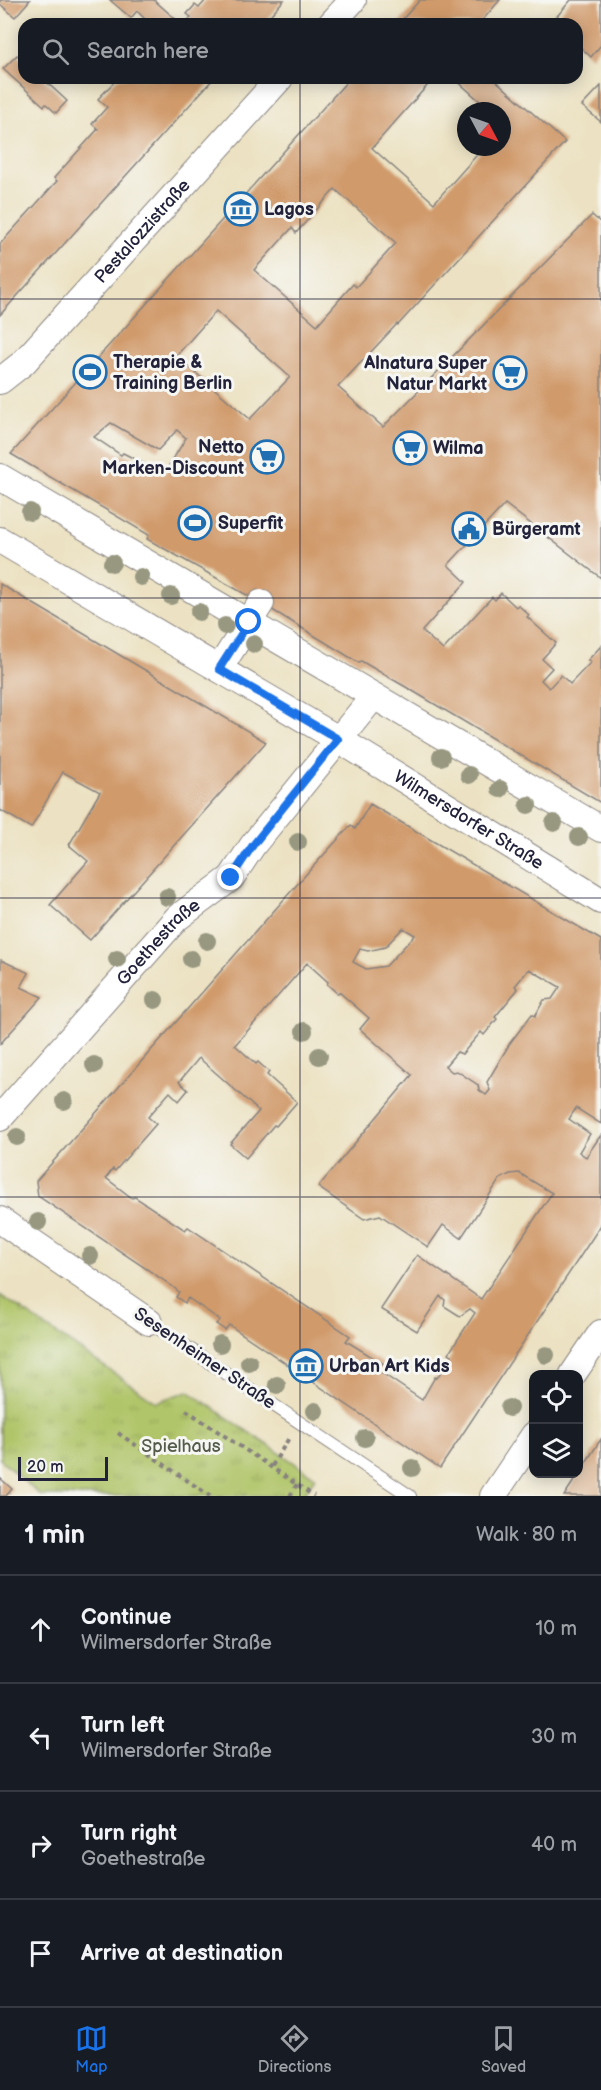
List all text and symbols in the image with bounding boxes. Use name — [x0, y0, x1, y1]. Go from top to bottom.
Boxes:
search box — [18, 18, 583, 84]
icon: search — [39, 35, 72, 68]
text: Search here — [87, 38, 209, 65]
north arrow — [457, 102, 511, 156]
street label: Pestalozzistraße — [90, 175, 195, 287]
museum icon: Lagos — [223, 191, 259, 227]
place label: Lagos — [264, 199, 314, 220]
place label: Therapie & Training Berlin — [113, 352, 232, 394]
place label: Alnatura Super Natur Markt — [363, 353, 488, 395]
sports icon: Therapie & Training Berlin — [72, 354, 108, 390]
supermarket icon: Alnatura Super Natur Markt — [492, 355, 528, 391]
supermarket icon: Wilma — [392, 430, 428, 466]
place label: Netto Marken-Discount — [102, 437, 244, 479]
place label: Wilma — [433, 438, 484, 459]
supermarket icon: Netto Marken-Discount — [249, 439, 285, 475]
sports icon: Superfit — [177, 505, 213, 541]
public building icon: Bürgeramt — [451, 511, 487, 547]
place label: Superfit — [218, 513, 283, 534]
place label: Bürgeramt — [492, 519, 581, 540]
route start — [235, 608, 261, 634]
street label: Wilmersdorfer Straße — [390, 766, 548, 874]
route end — [217, 864, 243, 890]
street label: Goethestraße — [112, 894, 205, 990]
street label: Sesenheimer Straße — [130, 1303, 280, 1414]
museum icon: Urban Art Kids — [288, 1348, 324, 1384]
place label: Urban Art Kids — [329, 1356, 450, 1377]
map controls — [529, 1370, 583, 1478]
button: locate — [529, 1370, 583, 1424]
button: layers — [529, 1424, 583, 1478]
park label: Spielhaus — [141, 1436, 221, 1457]
scale bar — [18, 1454, 108, 1482]
text: 20 m — [27, 1458, 63, 1477]
text: 1 min — [24, 1520, 85, 1551]
text: Walk · 80 m — [476, 1523, 577, 1547]
text: Continue — [81, 1604, 171, 1631]
icon: ahead — [24, 1613, 57, 1646]
text: 10 m — [536, 1617, 577, 1641]
text: Wilmersdorfer Straße — [81, 1631, 272, 1655]
text: Turn left — [81, 1712, 165, 1739]
icon: left — [24, 1721, 57, 1754]
text: 30 m — [531, 1725, 577, 1749]
text: Wilmersdorfer Straße — [81, 1739, 272, 1763]
text: Turn right — [81, 1820, 177, 1847]
icon: right — [24, 1829, 57, 1862]
text: 40 m — [531, 1833, 577, 1857]
text: Goethestraße — [81, 1847, 205, 1871]
icon: arrive — [24, 1937, 57, 1970]
text: Arrive at destination — [81, 1940, 283, 1967]
tab: Map — [75, 2022, 108, 2077]
tab: Directions — [258, 2022, 331, 2077]
tab: Saved — [481, 2022, 526, 2077]

